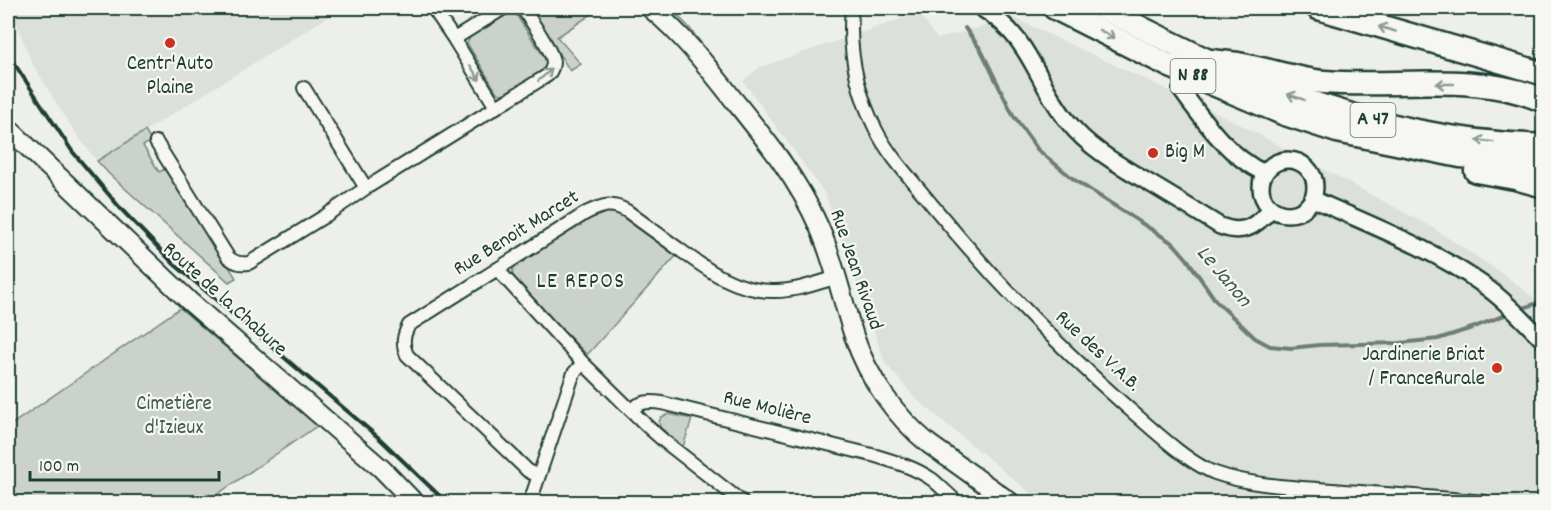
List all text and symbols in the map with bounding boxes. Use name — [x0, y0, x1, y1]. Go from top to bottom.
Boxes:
one-way arrow — [1377, 23, 1396, 34]
one-way arrow — [1098, 29, 1116, 40]
marker: Centr'Auto Plaine — [163, 36, 177, 50]
place label: Centr'Auto Plaine — [127, 50, 213, 104]
road number: N 88 — [1170, 59, 1216, 93]
one-way arrow — [469, 65, 482, 82]
one-way arrow — [537, 68, 552, 82]
one-way arrow — [1436, 78, 1456, 89]
one-way arrow — [1287, 90, 1306, 101]
road number: A 47 — [1350, 103, 1396, 137]
one-way arrow — [1476, 135, 1496, 146]
place label: Big M — [1165, 138, 1205, 168]
marker: Big M — [1146, 146, 1160, 160]
street label: Rue Benoit Marcet — [448, 183, 586, 285]
street label: Rue Jean Rivaud — [820, 205, 890, 335]
street label: Route de la Chabure — [155, 236, 293, 364]
water label: Le Janon — [1188, 239, 1259, 315]
district label: LE REPOS — [536, 267, 626, 298]
street label: Rue des V.A.B. — [1047, 304, 1147, 400]
place label: Jardinerie Briat / FranceRurale — [1362, 341, 1485, 395]
marker: Jardinerie Briat / FranceRurale — [1490, 361, 1504, 375]
street label: Rue Molière — [720, 384, 814, 434]
park label: Cimetière d'Izieux — [136, 390, 212, 444]
scale bar — [30, 444, 219, 482]
text: 100 m — [39, 455, 79, 480]

